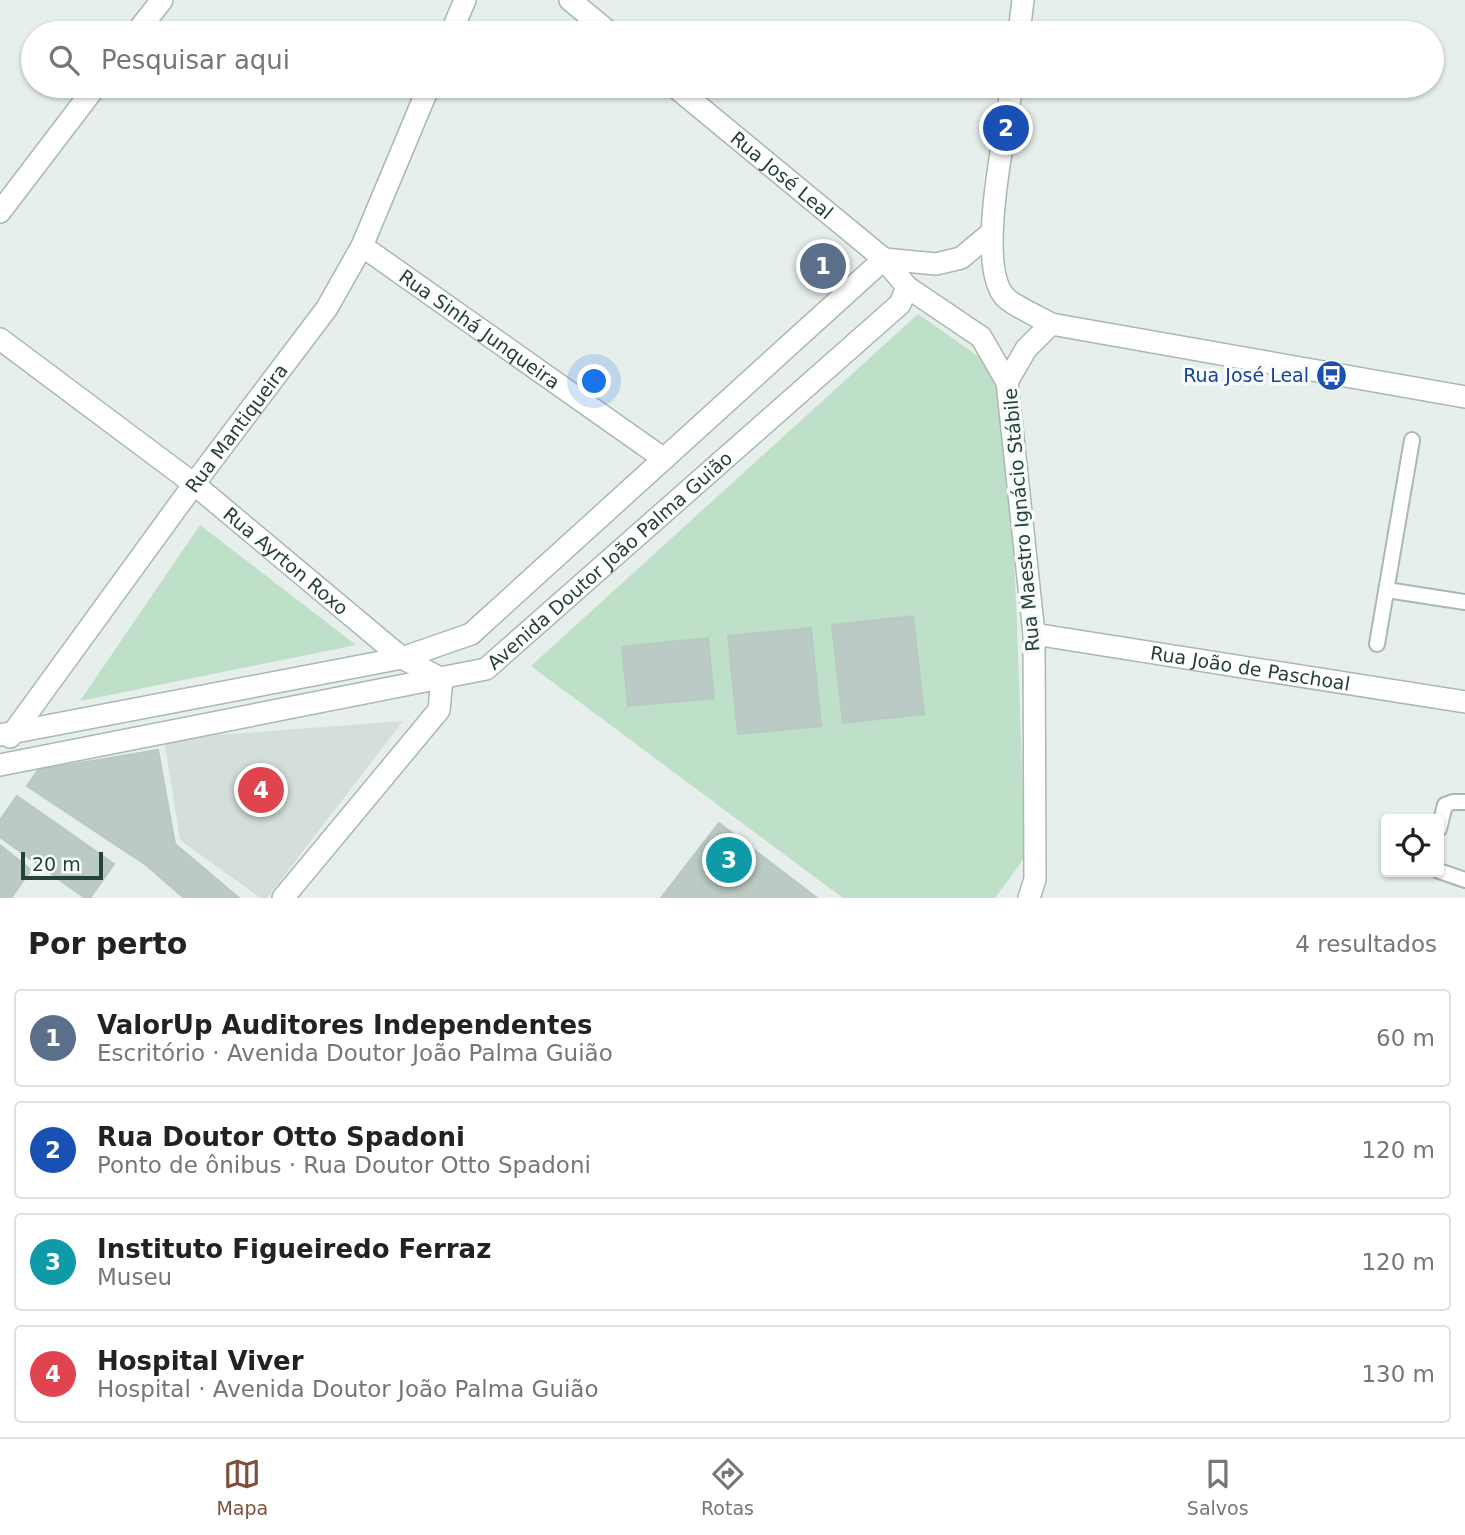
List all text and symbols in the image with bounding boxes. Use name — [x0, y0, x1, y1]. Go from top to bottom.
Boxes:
search box — [21, 21, 1444, 98]
icon: search — [45, 41, 83, 79]
text: Pesquisar aqui — [101, 45, 290, 75]
pin: 2 — [983, 102, 1029, 154]
street label: Rua José Leal — [726, 126, 838, 224]
pin: 1 — [800, 240, 846, 292]
street label: Rua Sinhá Junqueira — [395, 265, 564, 393]
bus stop icon: Rua José Leal — [1315, 358, 1349, 392]
street label: Rua Mantiqueira — [181, 359, 292, 497]
your location — [577, 364, 611, 398]
place label: Rua José Leal — [1183, 364, 1309, 386]
street label: Rua Maestro Ignácio Stábile — [999, 387, 1043, 653]
street label: Avenida Doutor João Palma Guião — [483, 446, 736, 674]
street label: Rua Ayrton Roxo — [219, 502, 353, 619]
street label: Rua João de Paschoal — [1149, 642, 1352, 695]
pin: 4 — [238, 764, 284, 816]
map controls — [1381, 814, 1444, 877]
button: locate — [1381, 814, 1444, 877]
pin: 3 — [706, 834, 752, 886]
scale bar — [21, 849, 103, 881]
text: 20 m — [32, 853, 81, 875]
text: Por perto — [28, 926, 187, 961]
text: 4 resultados — [1295, 931, 1437, 957]
text: ValorUp Auditores Independentes — [97, 1010, 593, 1040]
text: 1 — [45, 1025, 61, 1051]
text: 60 m — [1376, 1025, 1435, 1051]
text: Escritório · Avenida Doutor João Palma Guião — [97, 1040, 613, 1066]
text: Rua Doutor Otto Spadoni — [97, 1122, 465, 1152]
text: 2 — [45, 1137, 61, 1163]
text: 120 m — [1361, 1137, 1435, 1163]
text: Ponto de ônibus · Rua Doutor Otto Spadoni — [97, 1152, 591, 1178]
text: Instituto Figueiredo Ferraz — [97, 1234, 491, 1264]
text: 3 — [45, 1249, 61, 1275]
text: 120 m — [1361, 1249, 1435, 1275]
text: Museu — [97, 1264, 172, 1290]
text: Hospital Viver — [97, 1346, 304, 1376]
text: 4 — [45, 1361, 61, 1387]
text: 130 m — [1361, 1361, 1435, 1387]
text: Hospital · Avenida Doutor João Palma Guião — [97, 1376, 599, 1402]
tab: Mapa — [216, 1455, 268, 1519]
tab: Rotas — [701, 1455, 754, 1519]
tab: Salvos — [1187, 1455, 1249, 1519]

